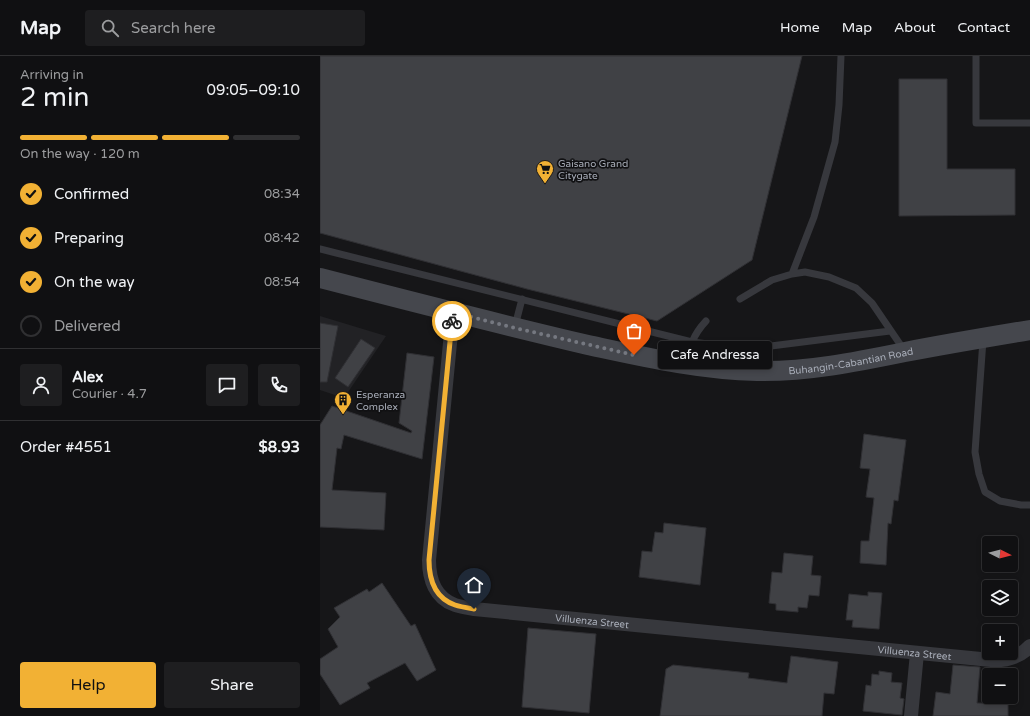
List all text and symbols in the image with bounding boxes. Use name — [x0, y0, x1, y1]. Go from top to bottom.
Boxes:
search box — [85, 10, 365, 46]
text: Map — [20, 17, 61, 39]
icon: search — [99, 17, 121, 39]
text: Search here — [131, 19, 215, 37]
text: Home — [780, 19, 820, 36]
text: Map — [842, 19, 872, 36]
text: About — [894, 19, 936, 36]
text: Contact — [958, 19, 1010, 36]
text: Arriving in — [20, 67, 84, 83]
text: 09:05–09:10 — [207, 81, 300, 99]
text: 2 min — [20, 82, 89, 113]
text: On the way · 120 m — [20, 146, 140, 162]
place label: Gaisano Grand Citygate — [558, 158, 628, 182]
supermarket icon: Gaisano Grand Citygate — [535, 159, 555, 184]
icon: check — [20, 183, 42, 205]
text: Confirmed — [54, 185, 129, 203]
text: 08:34 — [264, 186, 300, 202]
icon: check — [20, 227, 42, 249]
text: Preparing — [54, 229, 124, 247]
text: 08:42 — [264, 230, 300, 246]
icon: check — [20, 271, 42, 293]
text: On the way — [54, 273, 134, 291]
text: 08:54 — [264, 274, 300, 290]
courier — [432, 301, 472, 341]
icon: bike — [441, 310, 463, 332]
pin — [617, 314, 651, 355]
text: Delivered — [54, 317, 121, 335]
icon: bag — [623, 320, 645, 342]
callout: Cafe Andressa — [658, 341, 772, 369]
street label: Buhangin-Cabantian Road — [788, 346, 914, 377]
text: Cafe Andressa — [670, 347, 760, 363]
button: person — [20, 364, 62, 406]
button: chat — [206, 364, 248, 406]
button: phone — [258, 364, 300, 406]
text: Alex — [72, 368, 103, 386]
text: Courier · 4.7 — [72, 386, 147, 402]
place label: Esperanza Complex — [356, 389, 405, 413]
building icon: Esperanza Complex — [333, 390, 353, 415]
text: Order #4551 — [20, 438, 112, 456]
text: $8.93 — [259, 438, 300, 456]
north arrow — [982, 536, 1018, 572]
map controls — [982, 536, 1018, 704]
pin — [457, 568, 491, 609]
icon: home — [463, 574, 485, 596]
button: layers — [982, 580, 1018, 616]
street label: Villuenza Street — [555, 612, 630, 631]
button: + — [982, 624, 1018, 660]
street label: Villuenza Street — [877, 644, 952, 663]
button: Help — [20, 662, 156, 708]
button: Share — [164, 662, 300, 708]
button: − — [982, 668, 1018, 704]

